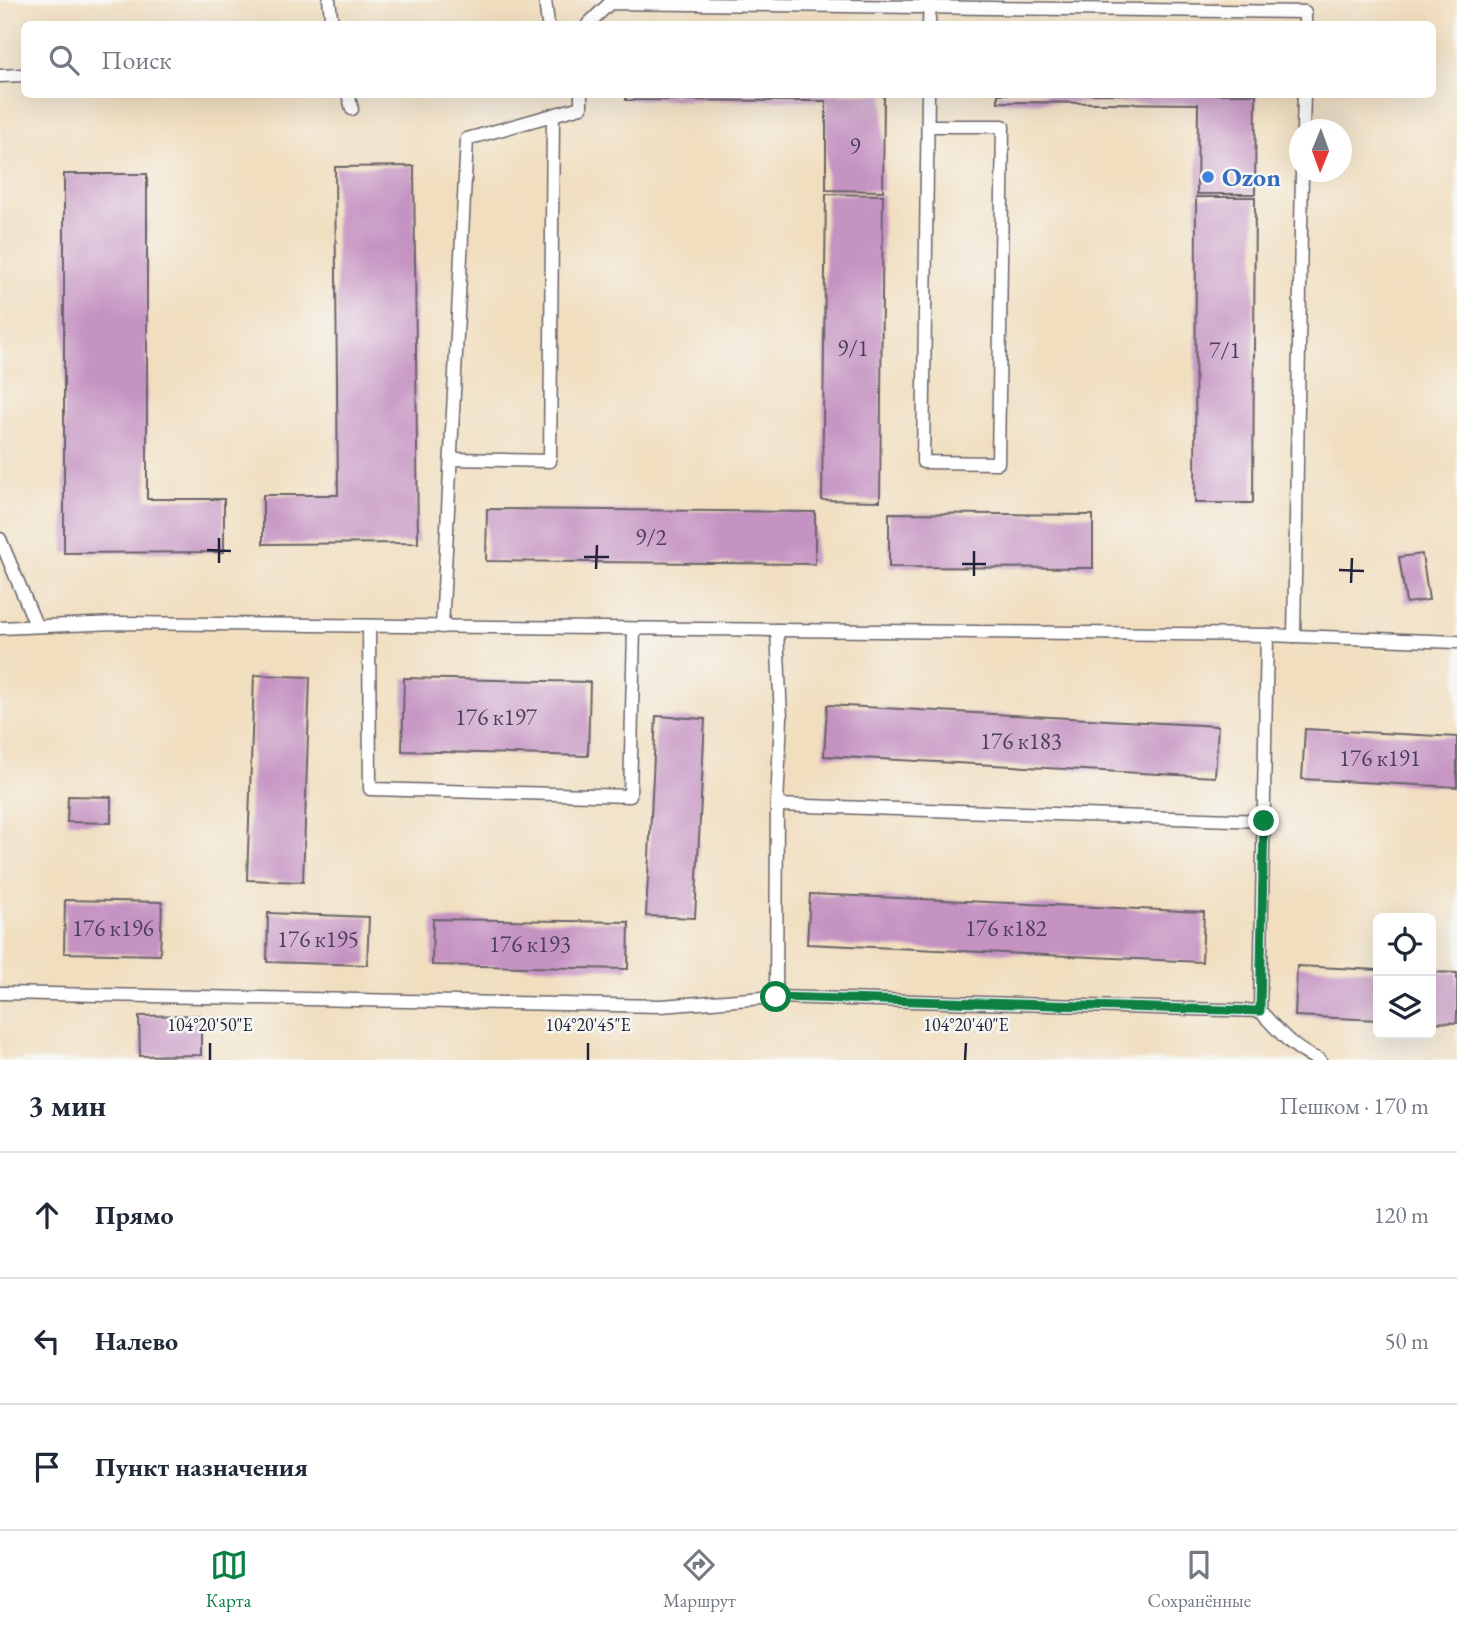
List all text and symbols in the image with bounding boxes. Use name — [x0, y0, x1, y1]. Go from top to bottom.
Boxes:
search box — [21, 21, 1436, 98]
icon: search — [45, 41, 83, 79]
text: Поиск — [101, 43, 172, 77]
north arrow — [1289, 119, 1352, 182]
house number: 9 — [849, 131, 861, 161]
place label: Ozon — [1222, 160, 1281, 194]
marker: Ozon — [1200, 169, 1216, 185]
house number: 9/1 — [837, 333, 869, 363]
house number: 7/1 — [1209, 335, 1241, 365]
house number: 9/2 — [635, 522, 667, 552]
house number: 176 к197 — [455, 702, 538, 732]
house number: 176 к183 — [980, 726, 1062, 756]
house number: 176 к191 — [1339, 743, 1421, 773]
route end — [1248, 805, 1279, 836]
house number: 176 к196 — [72, 913, 154, 943]
house number: 176 к182 — [965, 913, 1047, 943]
map controls — [1373, 913, 1436, 1039]
button: locate — [1373, 913, 1436, 976]
house number: 176 к195 — [277, 924, 359, 954]
house number: 176 к193 — [489, 929, 571, 959]
button: layers — [1373, 976, 1436, 1039]
route start — [760, 981, 791, 1012]
text: 104°20'50"E — [167, 1013, 253, 1036]
text: 104°20'45"E — [545, 1013, 631, 1036]
text: 104°20'40"E — [923, 1013, 1009, 1036]
text: 3 мин — [28, 1086, 106, 1125]
text: Пешком · 170 m — [1280, 1091, 1429, 1121]
icon: ahead — [28, 1196, 66, 1234]
text: Прямо — [95, 1198, 174, 1232]
text: 120 m — [1373, 1200, 1429, 1230]
icon: left — [28, 1322, 66, 1360]
text: Налево — [95, 1324, 178, 1358]
text: 50 m — [1384, 1326, 1429, 1356]
icon: arrive — [28, 1448, 66, 1486]
text: Пункт назначения — [95, 1450, 308, 1484]
tab: Карта — [206, 1546, 251, 1613]
tab: Маршрут — [663, 1546, 736, 1613]
tab: Сохранённые — [1148, 1546, 1251, 1613]

